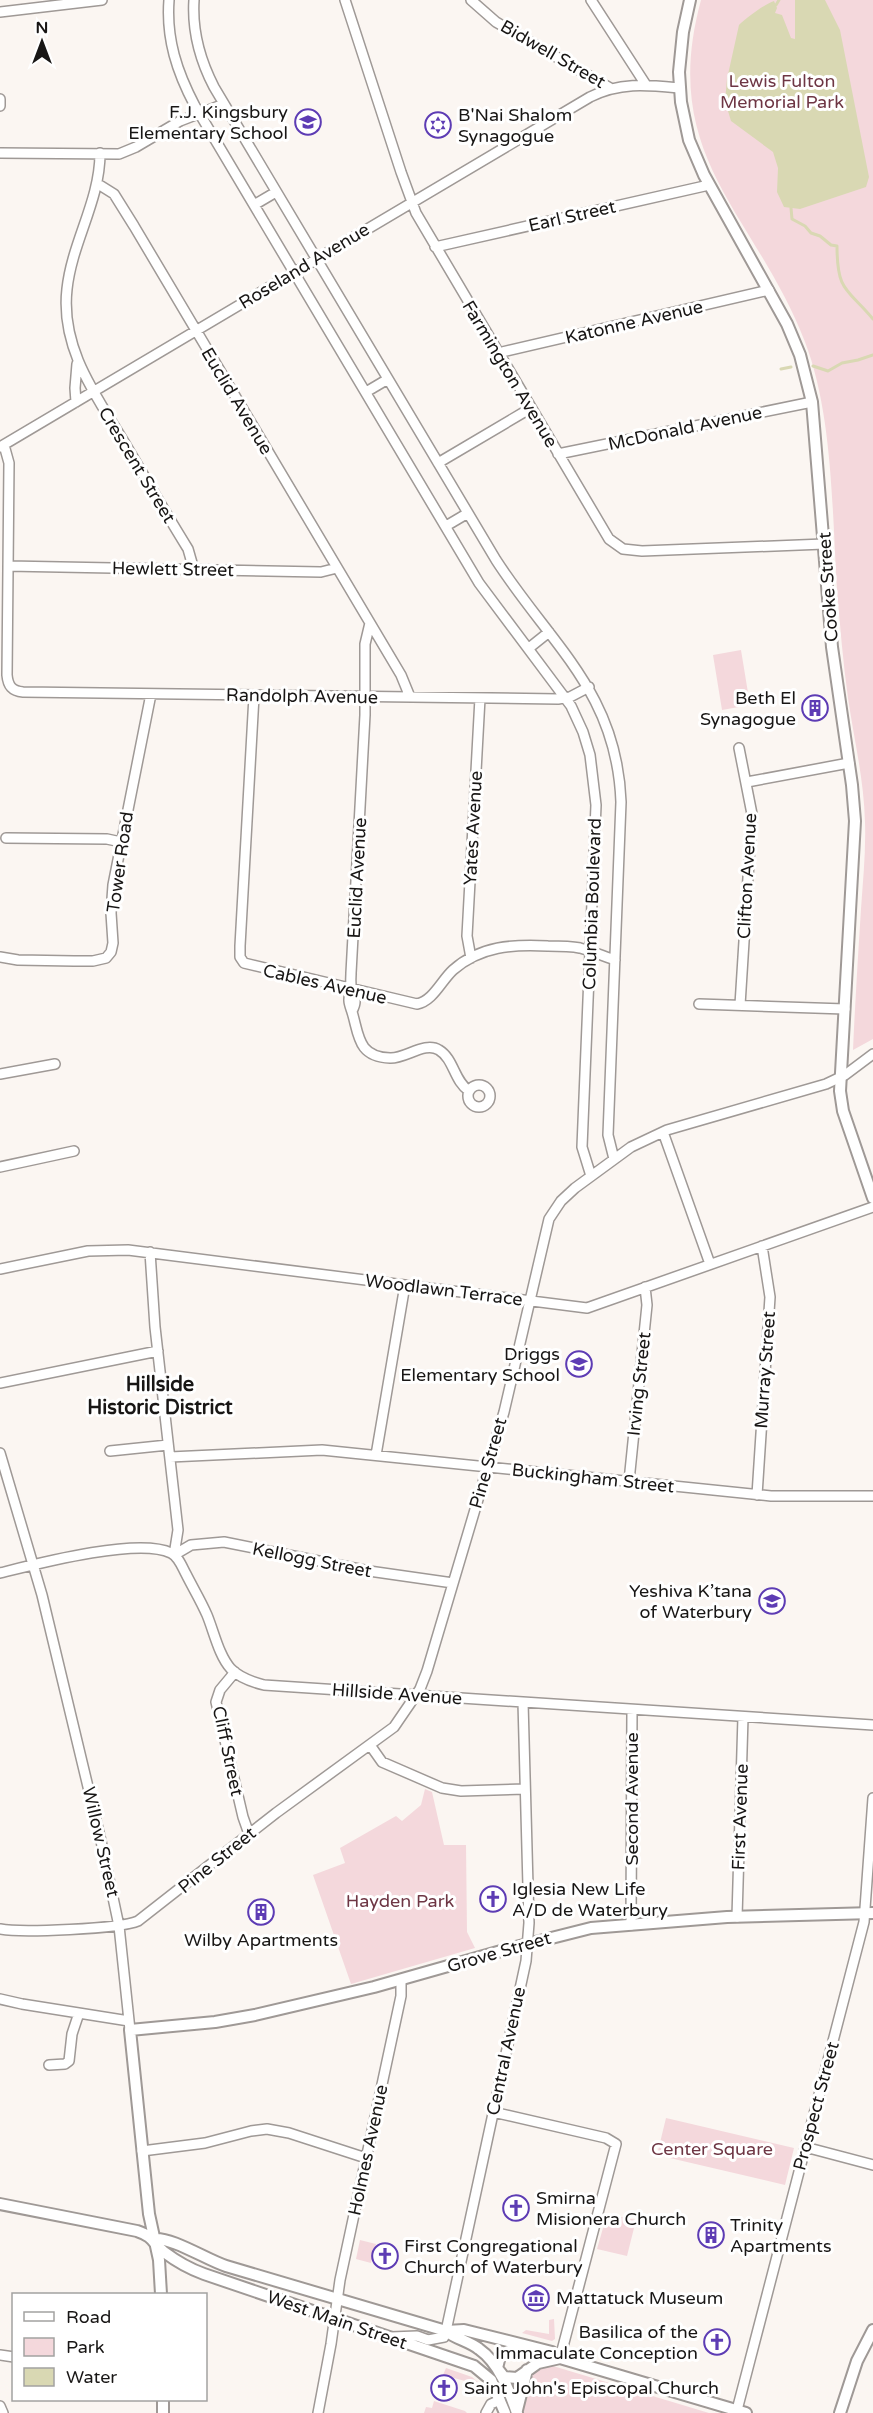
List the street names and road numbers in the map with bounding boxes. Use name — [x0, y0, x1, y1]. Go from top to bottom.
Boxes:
street label: Bidwell Street — [497, 15, 610, 93]
street label: Earl Street — [526, 195, 618, 237]
street label: Roseland Avenue — [235, 218, 373, 314]
street label: Katonne Avenue — [563, 295, 705, 349]
street label: Farmington Avenue — [457, 296, 563, 452]
street label: Euclid Avenue — [196, 343, 278, 459]
street label: McDonald Avenue — [606, 401, 764, 455]
street label: Crescent Street — [94, 403, 180, 527]
street label: Cooke Street — [813, 531, 843, 643]
street label: Hewlett Street — [112, 557, 234, 581]
street label: Randolph Avenue — [226, 684, 378, 708]
street label: Yates Avenue — [459, 770, 487, 886]
street label: Tower Road — [102, 810, 138, 914]
street label: Clifton Avenue — [733, 813, 761, 939]
street label: Euclid Avenue — [343, 817, 371, 939]
street label: Columbia Boulevard — [578, 818, 606, 990]
street label: Cables Avenue — [261, 959, 389, 1009]
street label: Woodlawn Terrace — [364, 1269, 524, 1311]
street label: Murray Street — [750, 1310, 780, 1429]
street label: Irving Street — [623, 1331, 655, 1437]
street label: Pine Street — [465, 1415, 512, 1511]
street label: Buckingham Street — [511, 1459, 675, 1497]
street label: Kellogg Street — [251, 1538, 374, 1582]
street label: Hillside Avenue — [331, 1678, 463, 1710]
street label: Cliff Street — [208, 1704, 248, 1798]
street label: Second Avenue — [621, 1732, 643, 1866]
street label: First Avenue — [727, 1763, 753, 1871]
street label: Willow Street — [78, 1785, 124, 1899]
street label: Pine Street — [174, 1822, 260, 1898]
street label: Grove Street — [445, 1927, 553, 1977]
street label: Central Avenue — [482, 1985, 530, 2117]
street label: Prospect Street — [788, 2039, 844, 2173]
street label: Holmes Avenue — [343, 2083, 393, 2217]
street label: West Main Street — [264, 2286, 410, 2354]

